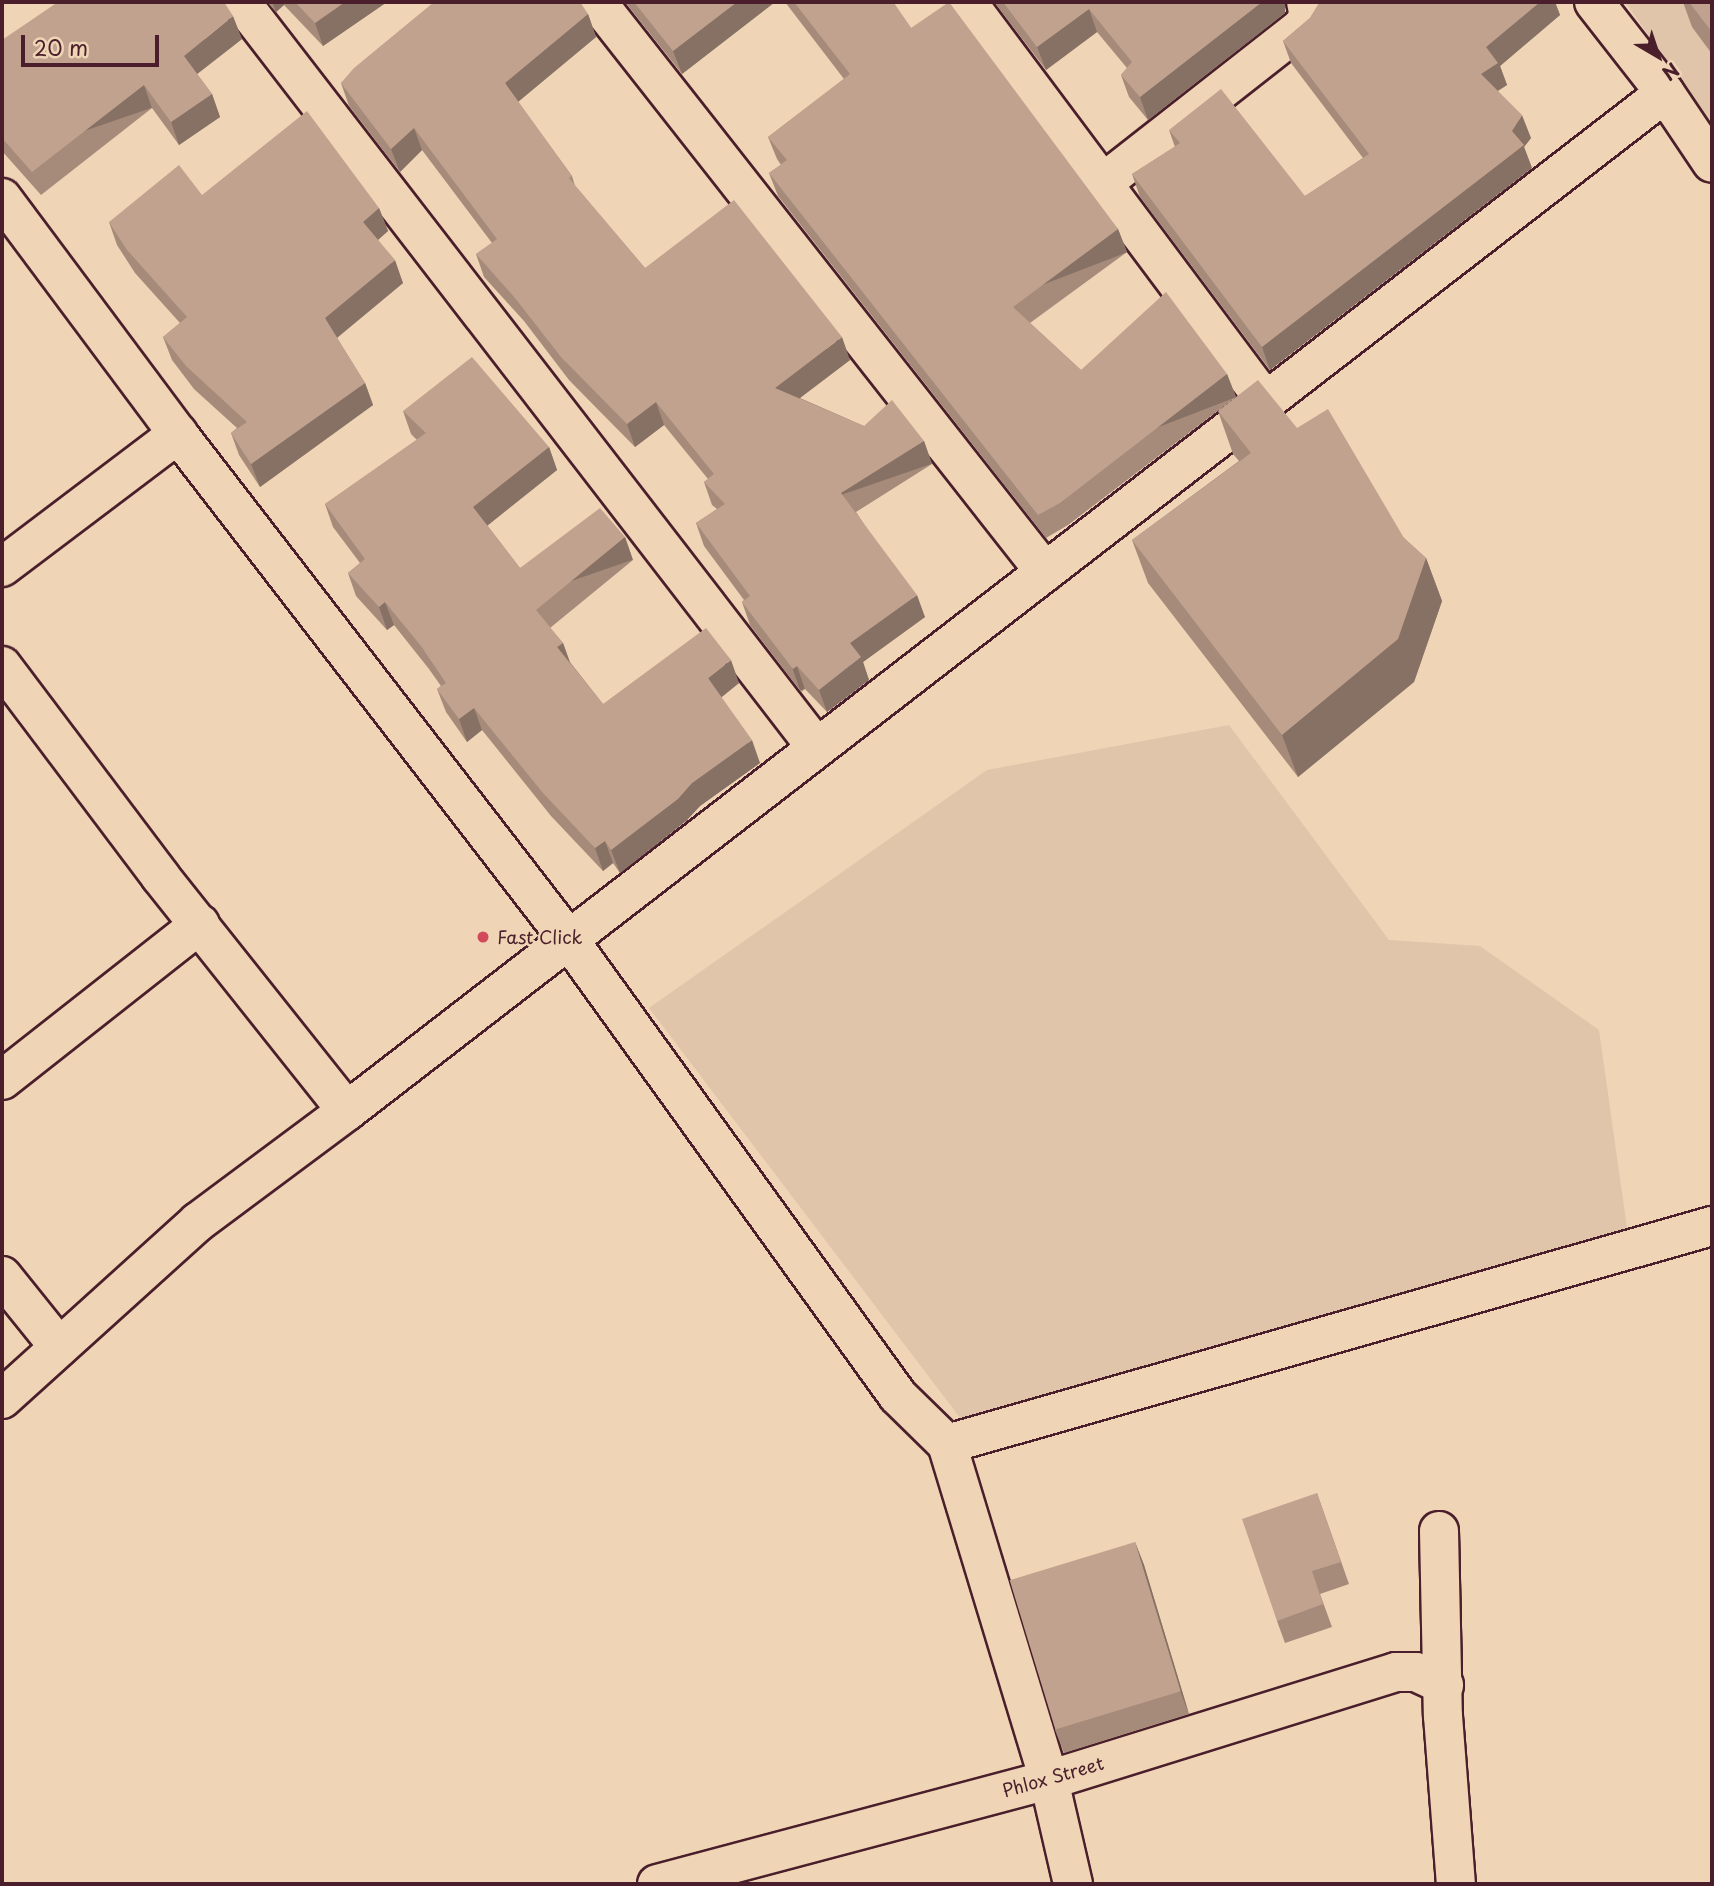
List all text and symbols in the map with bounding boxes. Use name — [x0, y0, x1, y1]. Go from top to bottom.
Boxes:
scale bar — [24, 21, 163, 65]
north arrow — [1623, 21, 1693, 91]
text: 20 m — [34, 31, 88, 63]
text: N — [1657, 57, 1686, 88]
place label: Fast Click — [497, 926, 582, 948]
marker: Fast Click — [475, 929, 491, 945]
street label: Phlox Street — [999, 1752, 1107, 1802]

